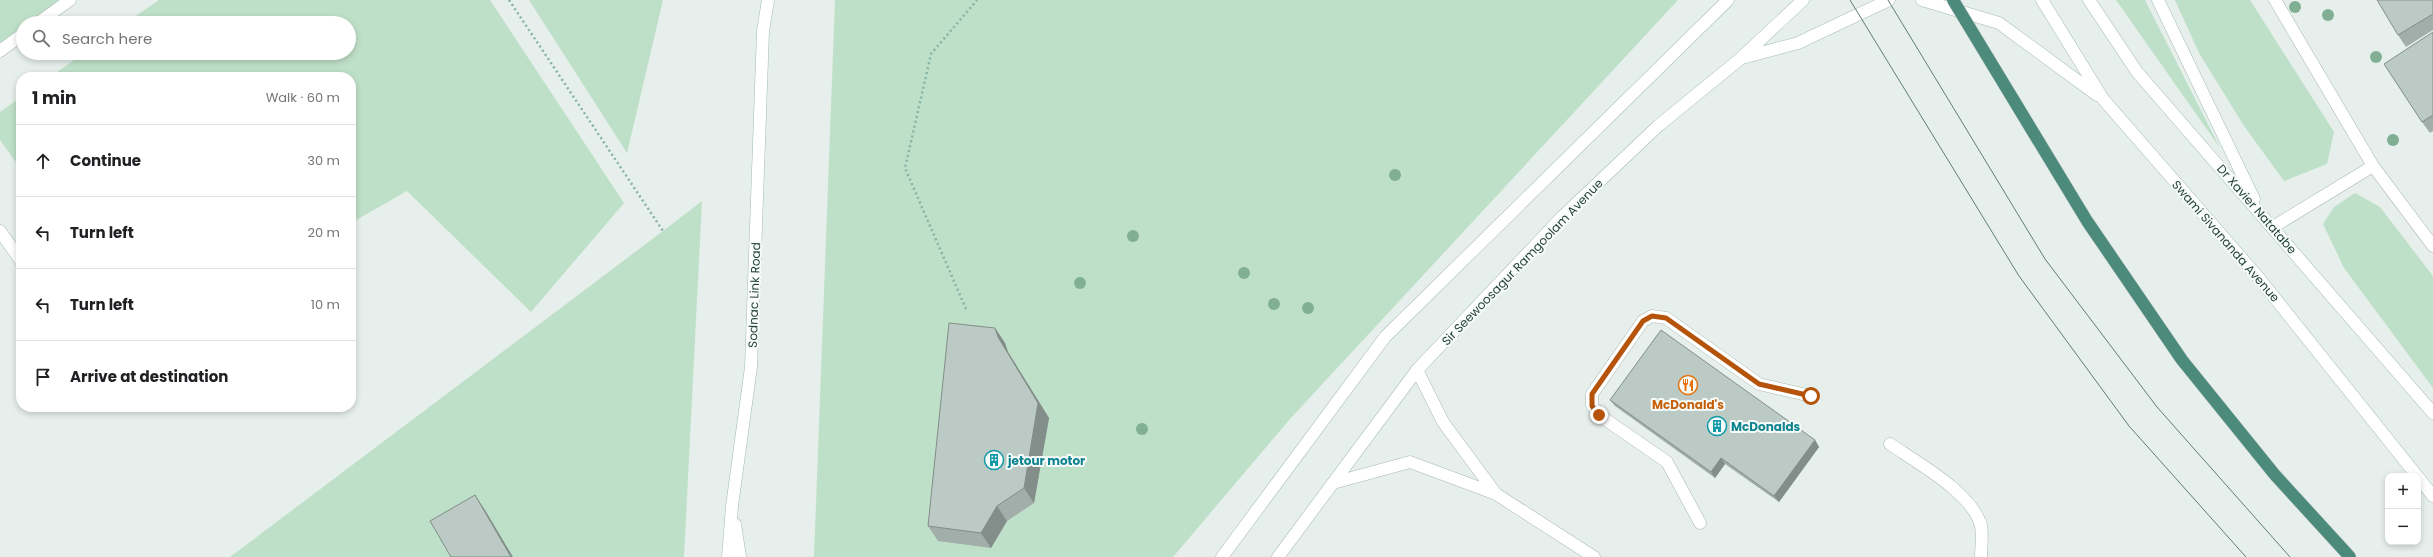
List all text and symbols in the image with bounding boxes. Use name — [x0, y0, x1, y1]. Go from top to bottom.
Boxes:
search box — [16, 16, 356, 60]
icon: search — [30, 27, 52, 49]
text: Search here — [62, 28, 152, 49]
text: 1 min — [32, 86, 76, 110]
text: Walk · 60 m — [266, 88, 340, 107]
icon: ahead — [32, 150, 54, 172]
text: Continue — [70, 150, 141, 171]
text: 30 m — [307, 151, 340, 170]
street label: Dr Xavier Natatabe — [2213, 161, 2301, 257]
street label: Sir Seewoosagur Ramgoolam Avenue — [1438, 175, 1606, 349]
street label: Swami Sivananda Avenue — [2168, 176, 2284, 306]
icon: left — [32, 222, 54, 244]
text: Turn left — [70, 222, 134, 243]
text: 20 m — [307, 223, 340, 242]
street label: Sodnac Link Road — [744, 242, 764, 348]
icon: left — [32, 294, 54, 316]
text: Turn left — [70, 294, 134, 315]
text: 10 m — [311, 295, 340, 314]
icon: arrive — [32, 366, 54, 388]
text: Arrive at destination — [70, 366, 228, 387]
restaurant icon: McDonald's — [1677, 374, 1699, 396]
route start — [1802, 387, 1820, 405]
place label: McDonald's — [1652, 396, 1724, 413]
route end — [1590, 406, 1608, 424]
building icon: McDonalds — [1706, 415, 1728, 437]
place label: McDonalds — [1731, 418, 1801, 435]
building icon: jetour motor — [983, 449, 1005, 471]
place label: jetour motor — [1007, 452, 1085, 469]
map controls — [2385, 473, 2421, 545]
button: + — [2385, 473, 2421, 509]
button: − — [2385, 509, 2421, 545]

